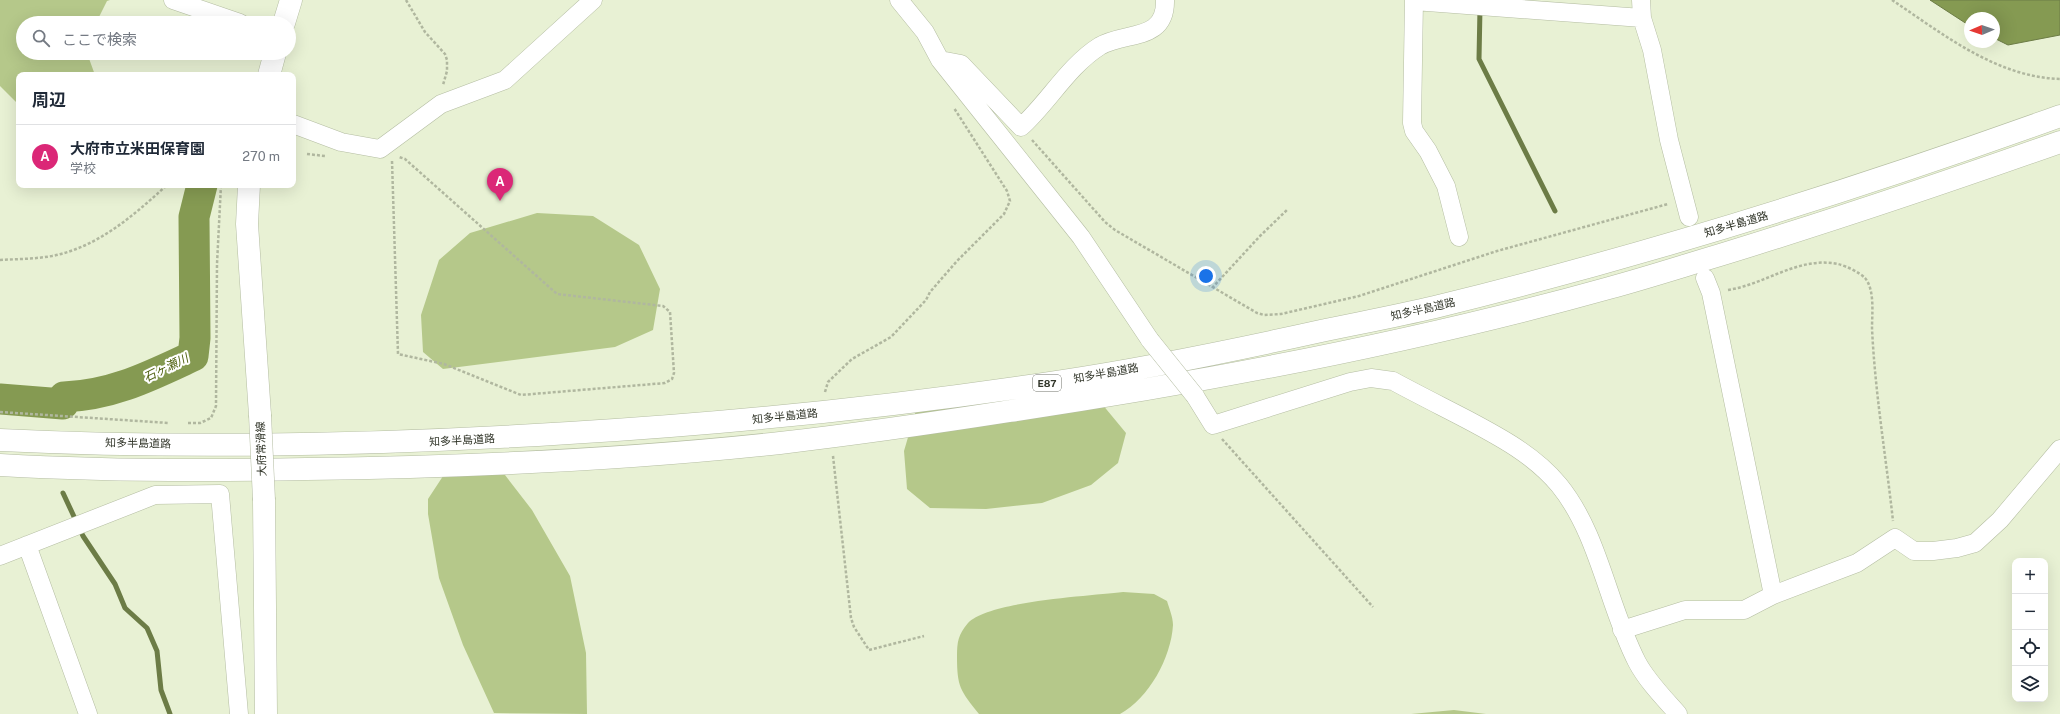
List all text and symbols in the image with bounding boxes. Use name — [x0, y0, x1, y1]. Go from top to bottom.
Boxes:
north arrow — [1964, 12, 2000, 48]
search box — [16, 16, 296, 60]
icon: search — [30, 27, 52, 49]
text: ここで検索 — [62, 31, 137, 48]
text: 周辺 — [32, 90, 66, 110]
text: 大府市立米田保育園 — [70, 140, 205, 157]
text: A — [40, 149, 50, 164]
text: 270 m — [242, 149, 280, 164]
text: 学校 — [70, 161, 96, 176]
pin: A — [487, 168, 513, 201]
street label: 知多半島道路 — [1703, 209, 1769, 239]
your location — [1196, 266, 1216, 286]
street label: 知多半島道路 — [1389, 296, 1457, 322]
water label: 石ヶ瀬川 — [141, 350, 192, 385]
street label: 知多半島道路 — [1072, 361, 1140, 385]
road number: E87 — [1033, 375, 1061, 391]
street label: 知多半島道路 — [752, 407, 818, 425]
street label: 大府常滑線 — [254, 421, 268, 477]
street label: 知多半島道路 — [429, 432, 495, 448]
street label: 知多半島道路 — [105, 436, 171, 450]
map controls — [2012, 558, 2048, 702]
button: + — [2012, 558, 2048, 594]
button: − — [2012, 594, 2048, 630]
button: locate — [2012, 630, 2048, 666]
button: layers — [2012, 666, 2048, 702]

